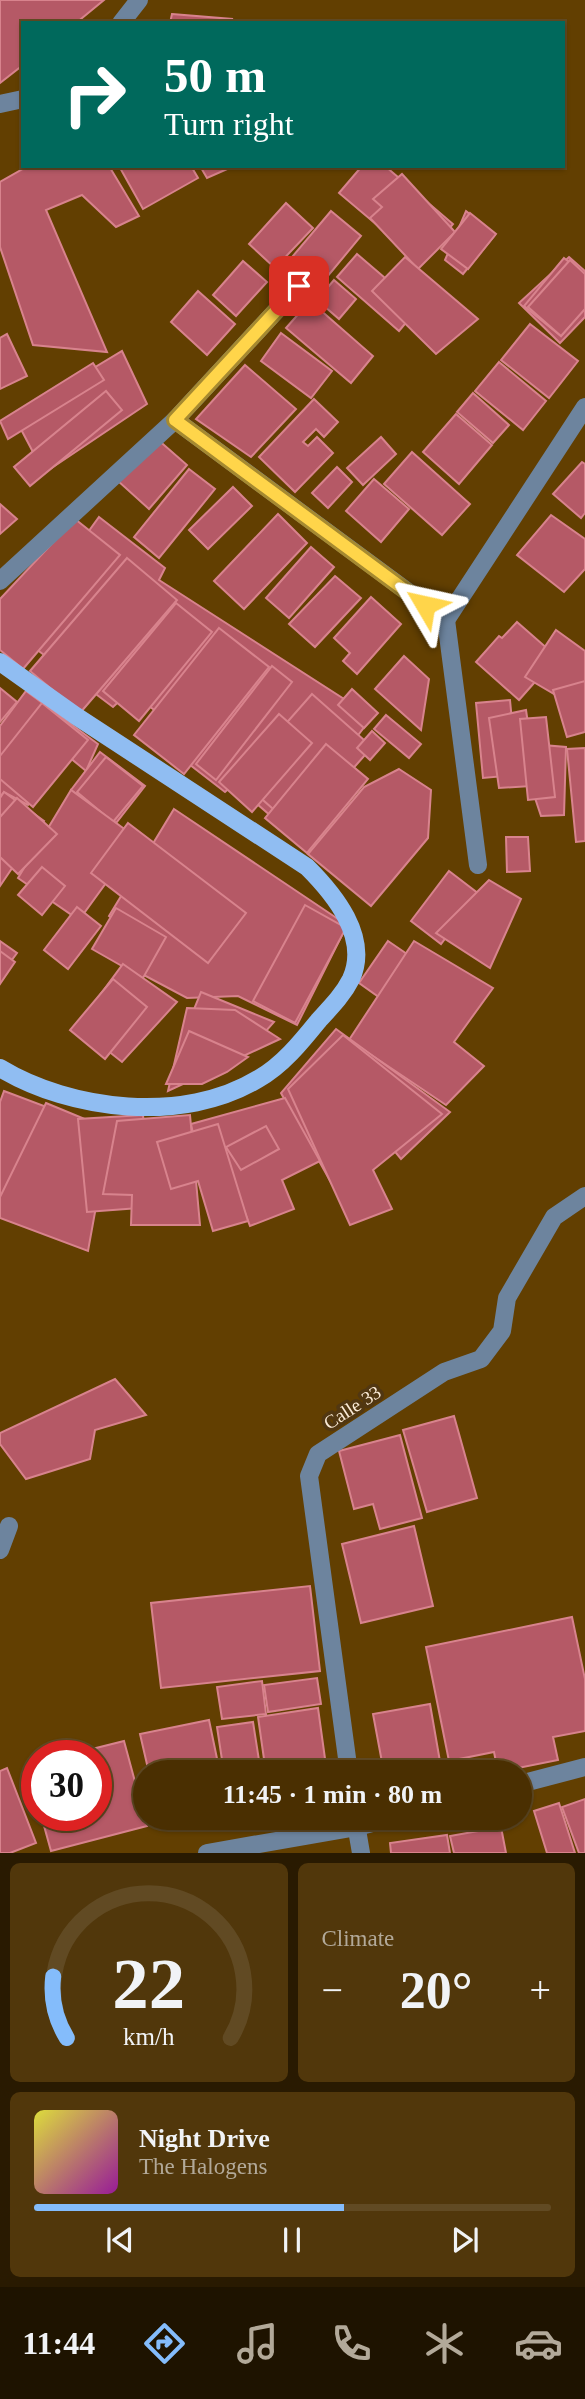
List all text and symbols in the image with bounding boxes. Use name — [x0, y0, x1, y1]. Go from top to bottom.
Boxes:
text: 50 m — [164, 48, 266, 103]
icon: right — [49, 49, 140, 140]
text: Turn right — [164, 106, 294, 142]
pin — [269, 256, 329, 316]
icon: arrive — [280, 267, 318, 305]
position arrow — [388, 568, 462, 642]
street label: Calle 33 — [320, 1381, 385, 1434]
speed limit sign: 30 — [21, 1740, 112, 1831]
text: 11:45 · 1 min · 80 m — [223, 1780, 442, 1809]
text: Climate — [322, 1926, 394, 1951]
text: 22 — [112, 1944, 185, 2025]
text: 20° — [400, 1962, 473, 2019]
text: − — [322, 1969, 343, 2011]
text: + — [530, 1969, 551, 2011]
text: km/h — [123, 2023, 175, 2050]
text: Night Drive — [139, 2124, 270, 2153]
text: The Halogens — [139, 2154, 267, 2179]
icon: previous — [101, 2221, 139, 2259]
icon: pause — [273, 2221, 311, 2259]
icon: next — [446, 2221, 484, 2259]
icon: directions — [140, 2319, 189, 2368]
icon: music — [233, 2319, 282, 2368]
icon: phone — [327, 2319, 376, 2368]
icon: climate — [420, 2319, 469, 2368]
icon: car — [514, 2319, 563, 2368]
text: 11:44 — [22, 2325, 95, 2361]

